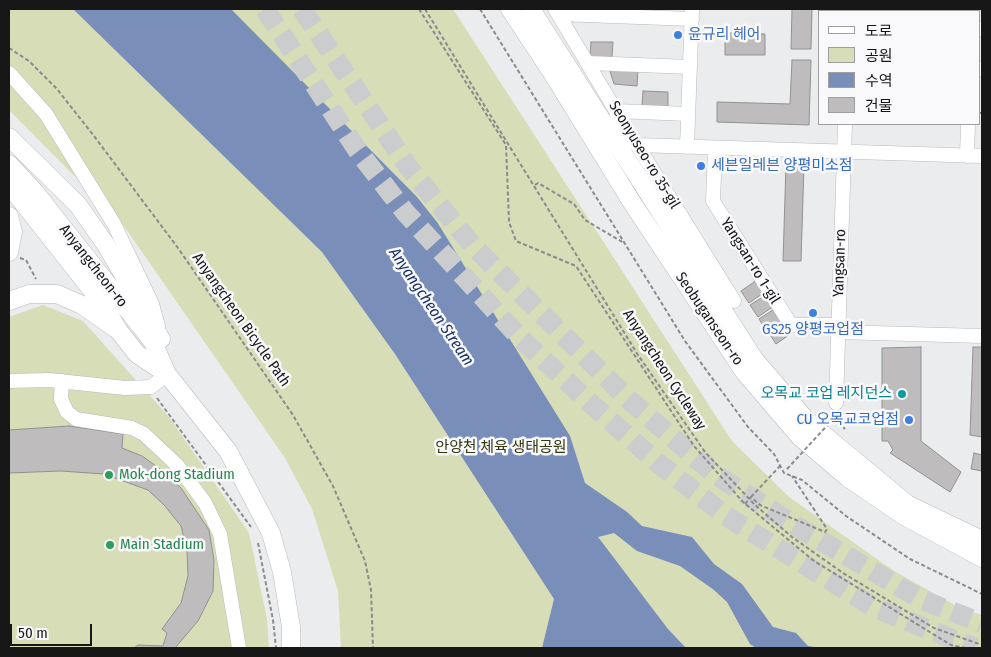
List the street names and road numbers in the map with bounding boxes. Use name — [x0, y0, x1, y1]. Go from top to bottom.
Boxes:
street label: Seonyuseo-ro 35-gil — [605, 98, 683, 212]
street label: Yangsan-ro 1-gil — [716, 215, 784, 307]
street label: Anyangcheon-ro — [55, 221, 131, 311]
street label: Yangsan-ro — [830, 229, 850, 297]
street label: Anyangcheon Bicycle Path — [188, 250, 294, 390]
street label: Seobuganseon-ro — [671, 269, 747, 369]
street label: Anyangcheon Cycleway — [618, 306, 710, 434]

